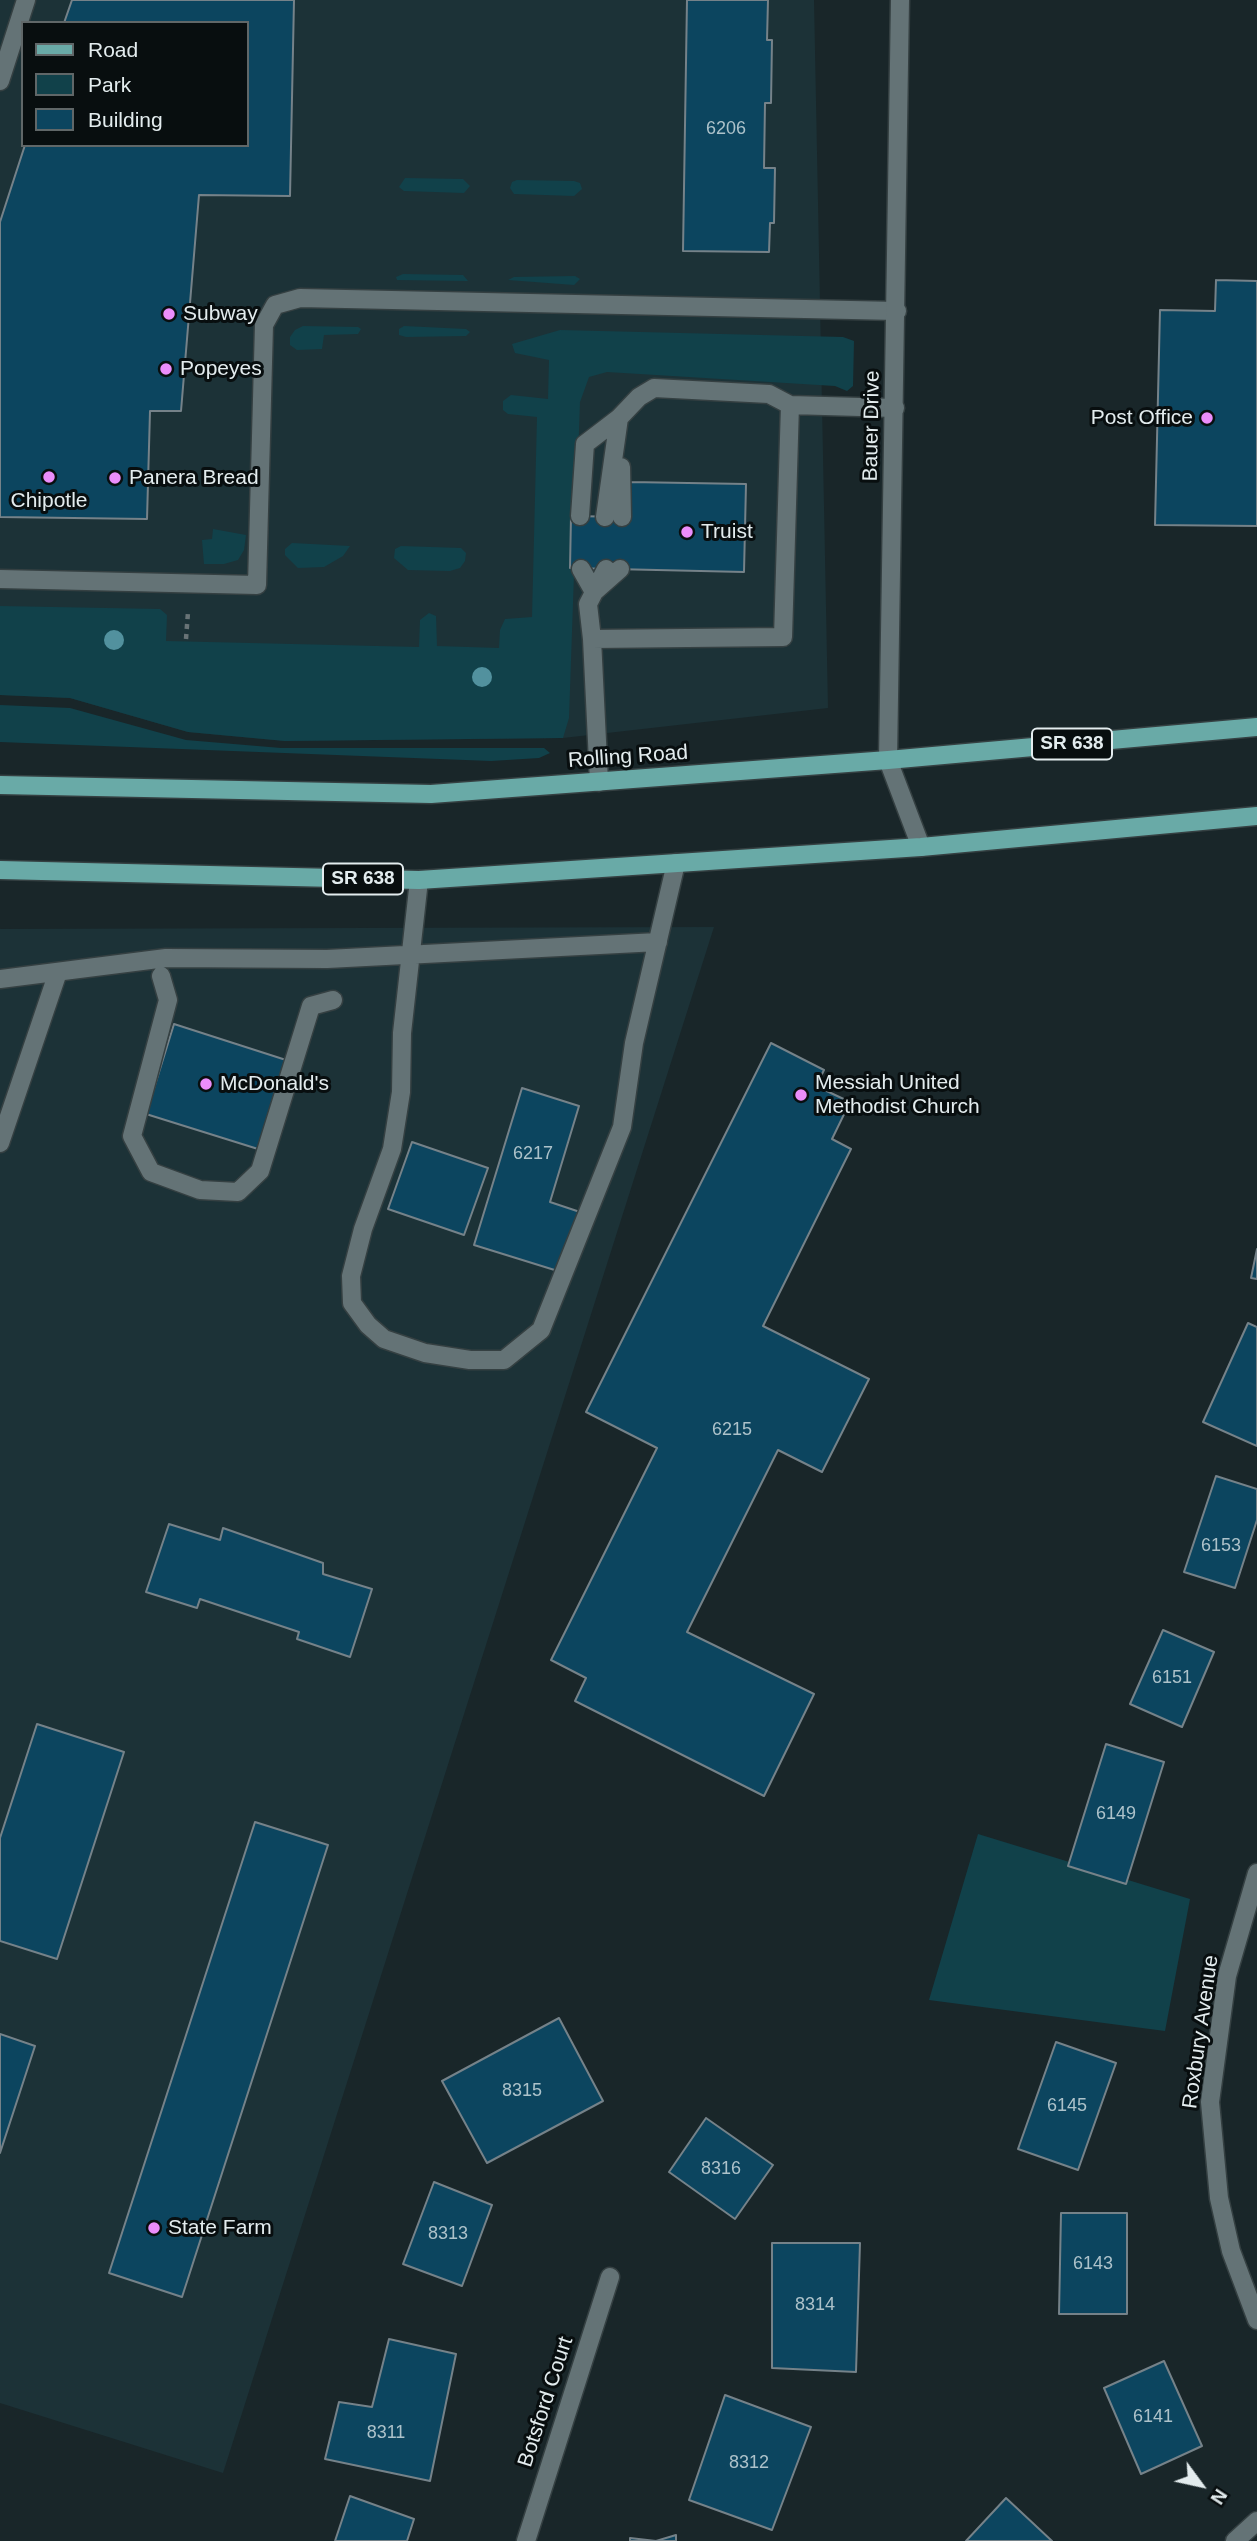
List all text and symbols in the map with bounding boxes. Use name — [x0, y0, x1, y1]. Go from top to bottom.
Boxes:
legend — [21, 21, 248, 147]
text: Road — [88, 38, 138, 61]
text: Park — [88, 73, 131, 96]
text: Building — [88, 108, 163, 131]
house number: 6206 — [706, 118, 746, 140]
place label: Subway — [183, 301, 258, 327]
marker: Subway — [161, 306, 177, 322]
place label: Popeyes — [180, 356, 262, 382]
marker: Popeyes — [158, 361, 174, 377]
street label: Bauer Drive — [858, 370, 886, 482]
place label: Post Office — [1091, 405, 1193, 431]
marker: Post Office — [1199, 410, 1215, 426]
place label: Panera Bread — [129, 465, 259, 491]
marker: Chipotle — [41, 469, 57, 485]
marker: Panera Bread — [107, 470, 123, 486]
place label: Chipotle — [10, 488, 88, 514]
place label: Truist — [701, 519, 753, 545]
marker: Truist — [679, 524, 695, 540]
road number: SR 638 — [1032, 729, 1112, 760]
street label: Rolling Road — [567, 740, 689, 774]
road number: SR 638 — [323, 864, 403, 894]
place label: Messiah United Methodist Church — [815, 1070, 980, 1120]
place label: McDonald's — [220, 1071, 329, 1097]
marker: McDonald's — [198, 1076, 214, 1092]
marker: Messiah United Methodist Church — [793, 1087, 809, 1103]
house number: 6217 — [513, 1143, 553, 1165]
house number: 6215 — [712, 1419, 752, 1441]
house number: 6153 — [1201, 1535, 1241, 1557]
house number: 6151 — [1152, 1667, 1192, 1689]
house number: 6149 — [1096, 1803, 1136, 1825]
street label: Roxbury Avenue — [1178, 1954, 1224, 2110]
house number: 8315 — [502, 2080, 542, 2102]
house number: 6145 — [1047, 2095, 1087, 2117]
house number: 8316 — [701, 2158, 741, 2180]
place label: State Farm — [168, 2215, 272, 2241]
marker: State Farm — [146, 2220, 162, 2236]
house number: 8313 — [428, 2223, 468, 2245]
house number: 6143 — [1073, 2253, 1113, 2275]
house number: 8314 — [795, 2294, 835, 2316]
street label: Botsford Court — [513, 2334, 579, 2470]
house number: 6141 — [1133, 2406, 1173, 2428]
house number: 8311 — [367, 2422, 405, 2444]
north arrow — [1166, 2450, 1236, 2520]
house number: 8312 — [729, 2452, 769, 2474]
text: N — [1206, 2485, 1232, 2508]

